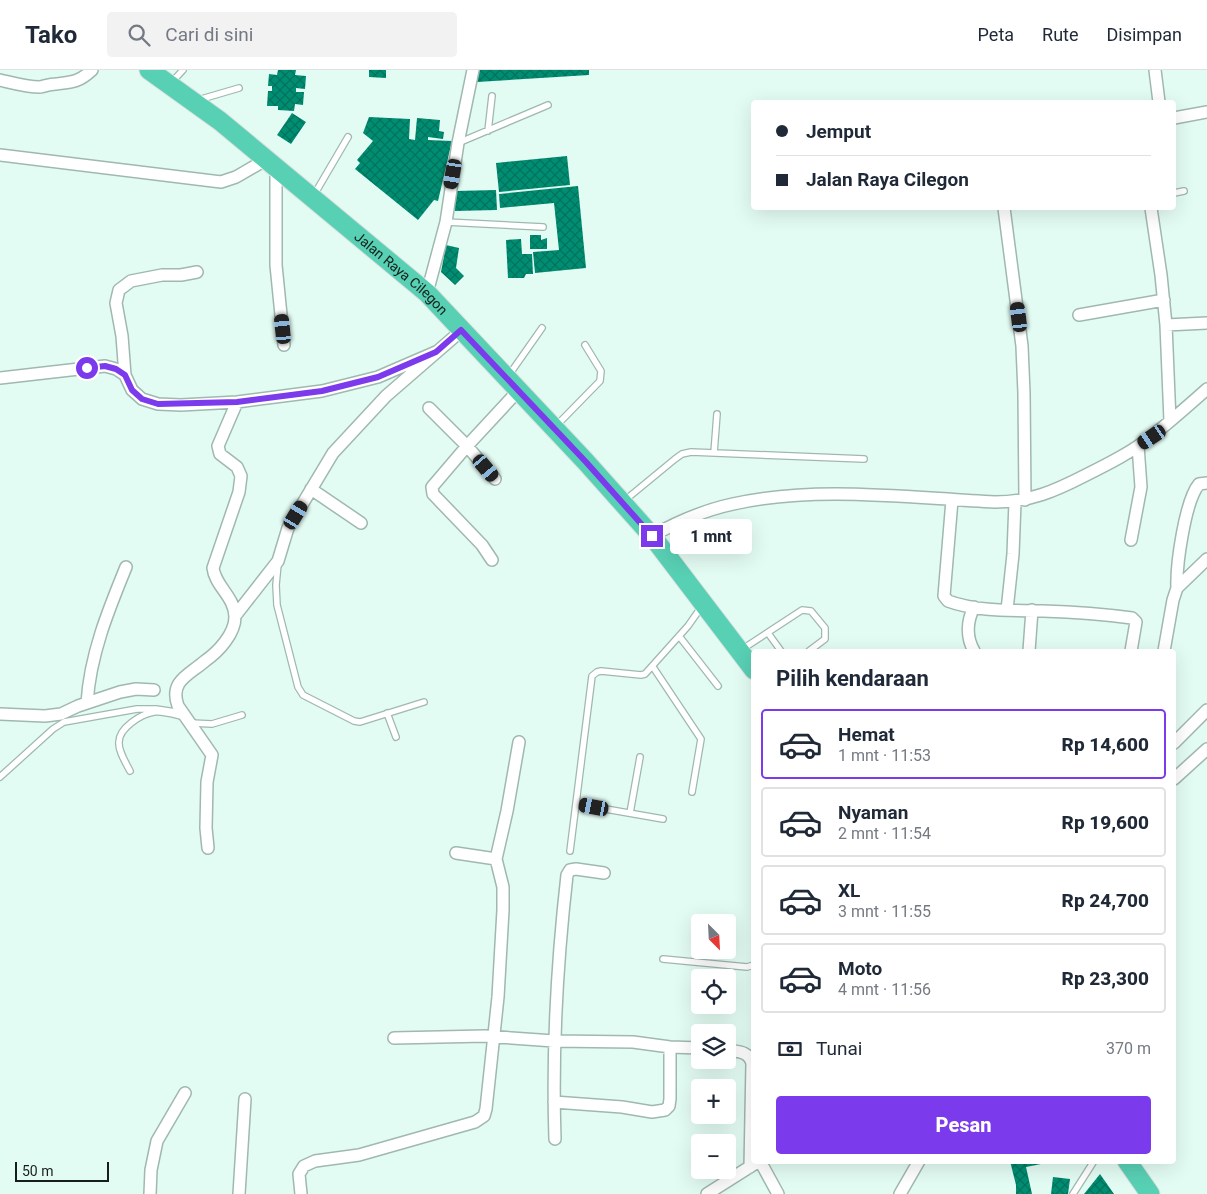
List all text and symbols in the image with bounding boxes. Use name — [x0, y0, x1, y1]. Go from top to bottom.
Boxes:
search box — [107, 12, 457, 57]
text: Tako — [25, 21, 77, 49]
icon: search — [125, 21, 153, 49]
text: Cari di sini — [165, 23, 253, 46]
text: Peta — [978, 24, 1014, 45]
text: Rute — [1042, 24, 1079, 45]
text: Disimpan — [1107, 24, 1182, 45]
text: Jemput — [806, 120, 871, 143]
car — [443, 158, 462, 190]
text: Jalan Raya Cilegon — [806, 168, 969, 191]
street label: Jalan Raya Cilegon — [351, 228, 451, 318]
car — [1009, 301, 1028, 333]
car — [273, 313, 292, 345]
route start — [76, 357, 98, 379]
car — [1135, 422, 1168, 452]
car — [470, 452, 501, 484]
car — [281, 498, 310, 532]
callout: 1 mnt — [670, 518, 752, 554]
route end — [641, 525, 663, 547]
text: 1 mnt — [690, 527, 732, 546]
text: Pilih kendaraan — [776, 666, 929, 691]
icon: car — [778, 722, 823, 767]
text: Hemat — [838, 723, 895, 746]
text: Rp 14,600 — [1062, 733, 1149, 756]
text: 1 mnt · 11:53 — [838, 746, 931, 765]
car — [577, 797, 610, 817]
icon: car — [778, 800, 823, 845]
text: Nyaman — [838, 801, 908, 824]
text: Rp 19,600 — [1062, 811, 1149, 834]
text: 2 mnt · 11:54 — [838, 824, 931, 843]
icon: car — [778, 878, 823, 923]
text: XL — [838, 879, 860, 902]
text: Rp 24,700 — [1062, 889, 1149, 912]
text: 3 mnt · 11:55 — [838, 902, 931, 921]
north arrow — [691, 914, 736, 959]
map controls — [691, 914, 736, 1179]
icon: car — [778, 956, 823, 1001]
text: Moto — [838, 957, 882, 980]
text: Rp 23,300 — [1062, 967, 1149, 990]
button: locate — [691, 969, 736, 1014]
text: 4 mnt · 11:56 — [838, 980, 931, 999]
button: layers — [691, 1024, 736, 1069]
icon: cash — [776, 1035, 804, 1063]
text: Tunai — [816, 1037, 862, 1060]
text: 370 m — [1106, 1039, 1151, 1058]
button: + — [691, 1079, 736, 1124]
button: Pesan — [776, 1096, 1151, 1154]
button: − — [691, 1134, 736, 1179]
scale bar — [15, 1159, 109, 1182]
text: 50 m — [22, 1163, 54, 1179]

